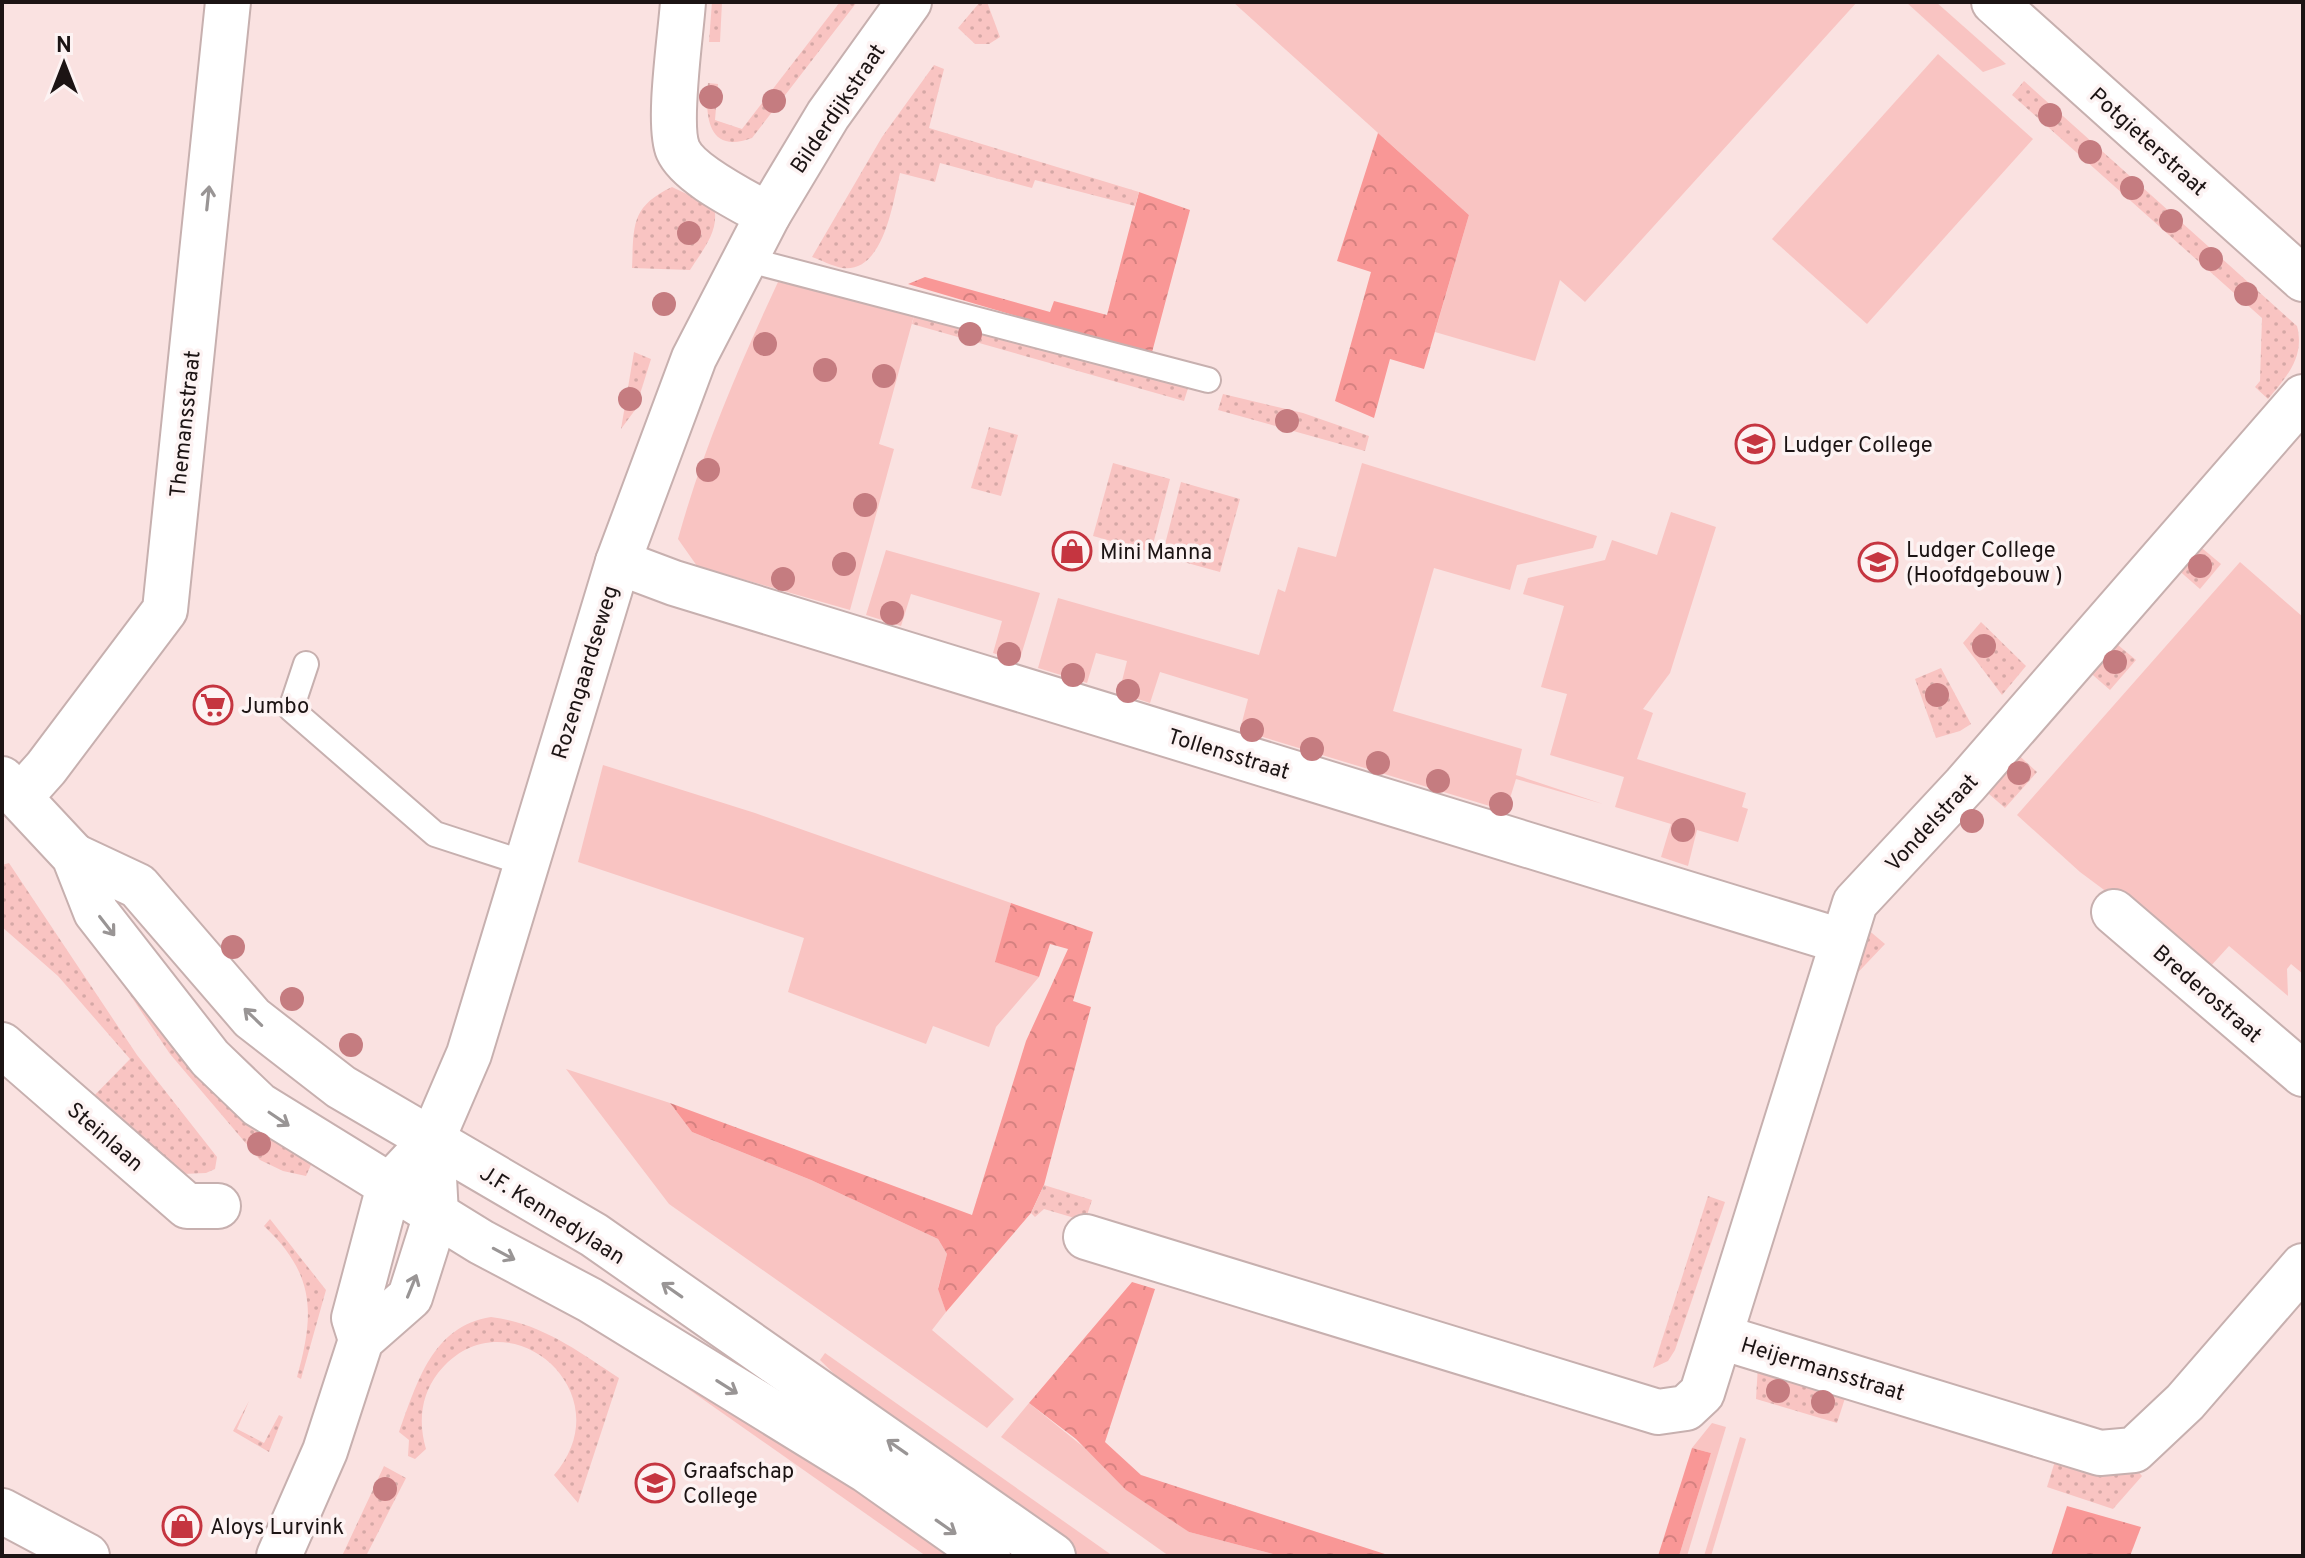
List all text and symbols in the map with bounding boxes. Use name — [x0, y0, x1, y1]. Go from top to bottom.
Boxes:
north arrow — [24, 24, 104, 104]
text: N — [56, 33, 72, 60]
street label: Bilderdijkstraat — [786, 39, 892, 179]
street label: Potgieterstraat — [2083, 83, 2212, 203]
one-way arrow — [201, 185, 216, 212]
street label: Themansstraat — [165, 349, 208, 499]
school or university icon: Ludger College — [1734, 423, 1776, 465]
place label: Ludger College — [1783, 433, 1933, 460]
shop icon: Mini Manna — [1051, 530, 1093, 572]
place label: Ludger College (Hoofdgebouw ) — [1906, 538, 2063, 590]
place label: Mini Manna — [1100, 540, 1212, 567]
school or university icon: Ludger College (Hoofdgebouw ) — [1857, 541, 1899, 583]
street label: Rozengaardseweg — [547, 583, 626, 763]
supermarket icon: Jumbo — [192, 684, 234, 726]
place label: Jumbo — [241, 694, 309, 721]
street label: Tollensstraat — [1164, 724, 1293, 787]
street label: Vondelstraat — [1881, 769, 1985, 878]
one-way arrow — [98, 915, 115, 936]
street label: Brederostraat — [2146, 940, 2267, 1050]
one-way arrow — [243, 1008, 263, 1027]
street label: Steinlaan — [61, 1097, 148, 1178]
one-way arrow — [268, 1110, 290, 1127]
street label: J.F. Kennedylaan — [474, 1161, 629, 1272]
one-way arrow — [491, 1246, 515, 1262]
one-way arrow — [406, 1275, 421, 1299]
one-way arrow — [662, 1282, 684, 1298]
street label: Heijermansstraat — [1737, 1333, 1907, 1408]
one-way arrow — [715, 1379, 738, 1395]
one-way arrow — [886, 1439, 908, 1455]
place label: Graafschap College — [683, 1459, 794, 1511]
school or university icon: Graafschap College — [634, 1462, 676, 1504]
shop icon: Aloys Lurvink — [161, 1505, 203, 1547]
place label: Aloys Lurvink — [210, 1515, 344, 1542]
one-way arrow — [935, 1518, 956, 1535]

